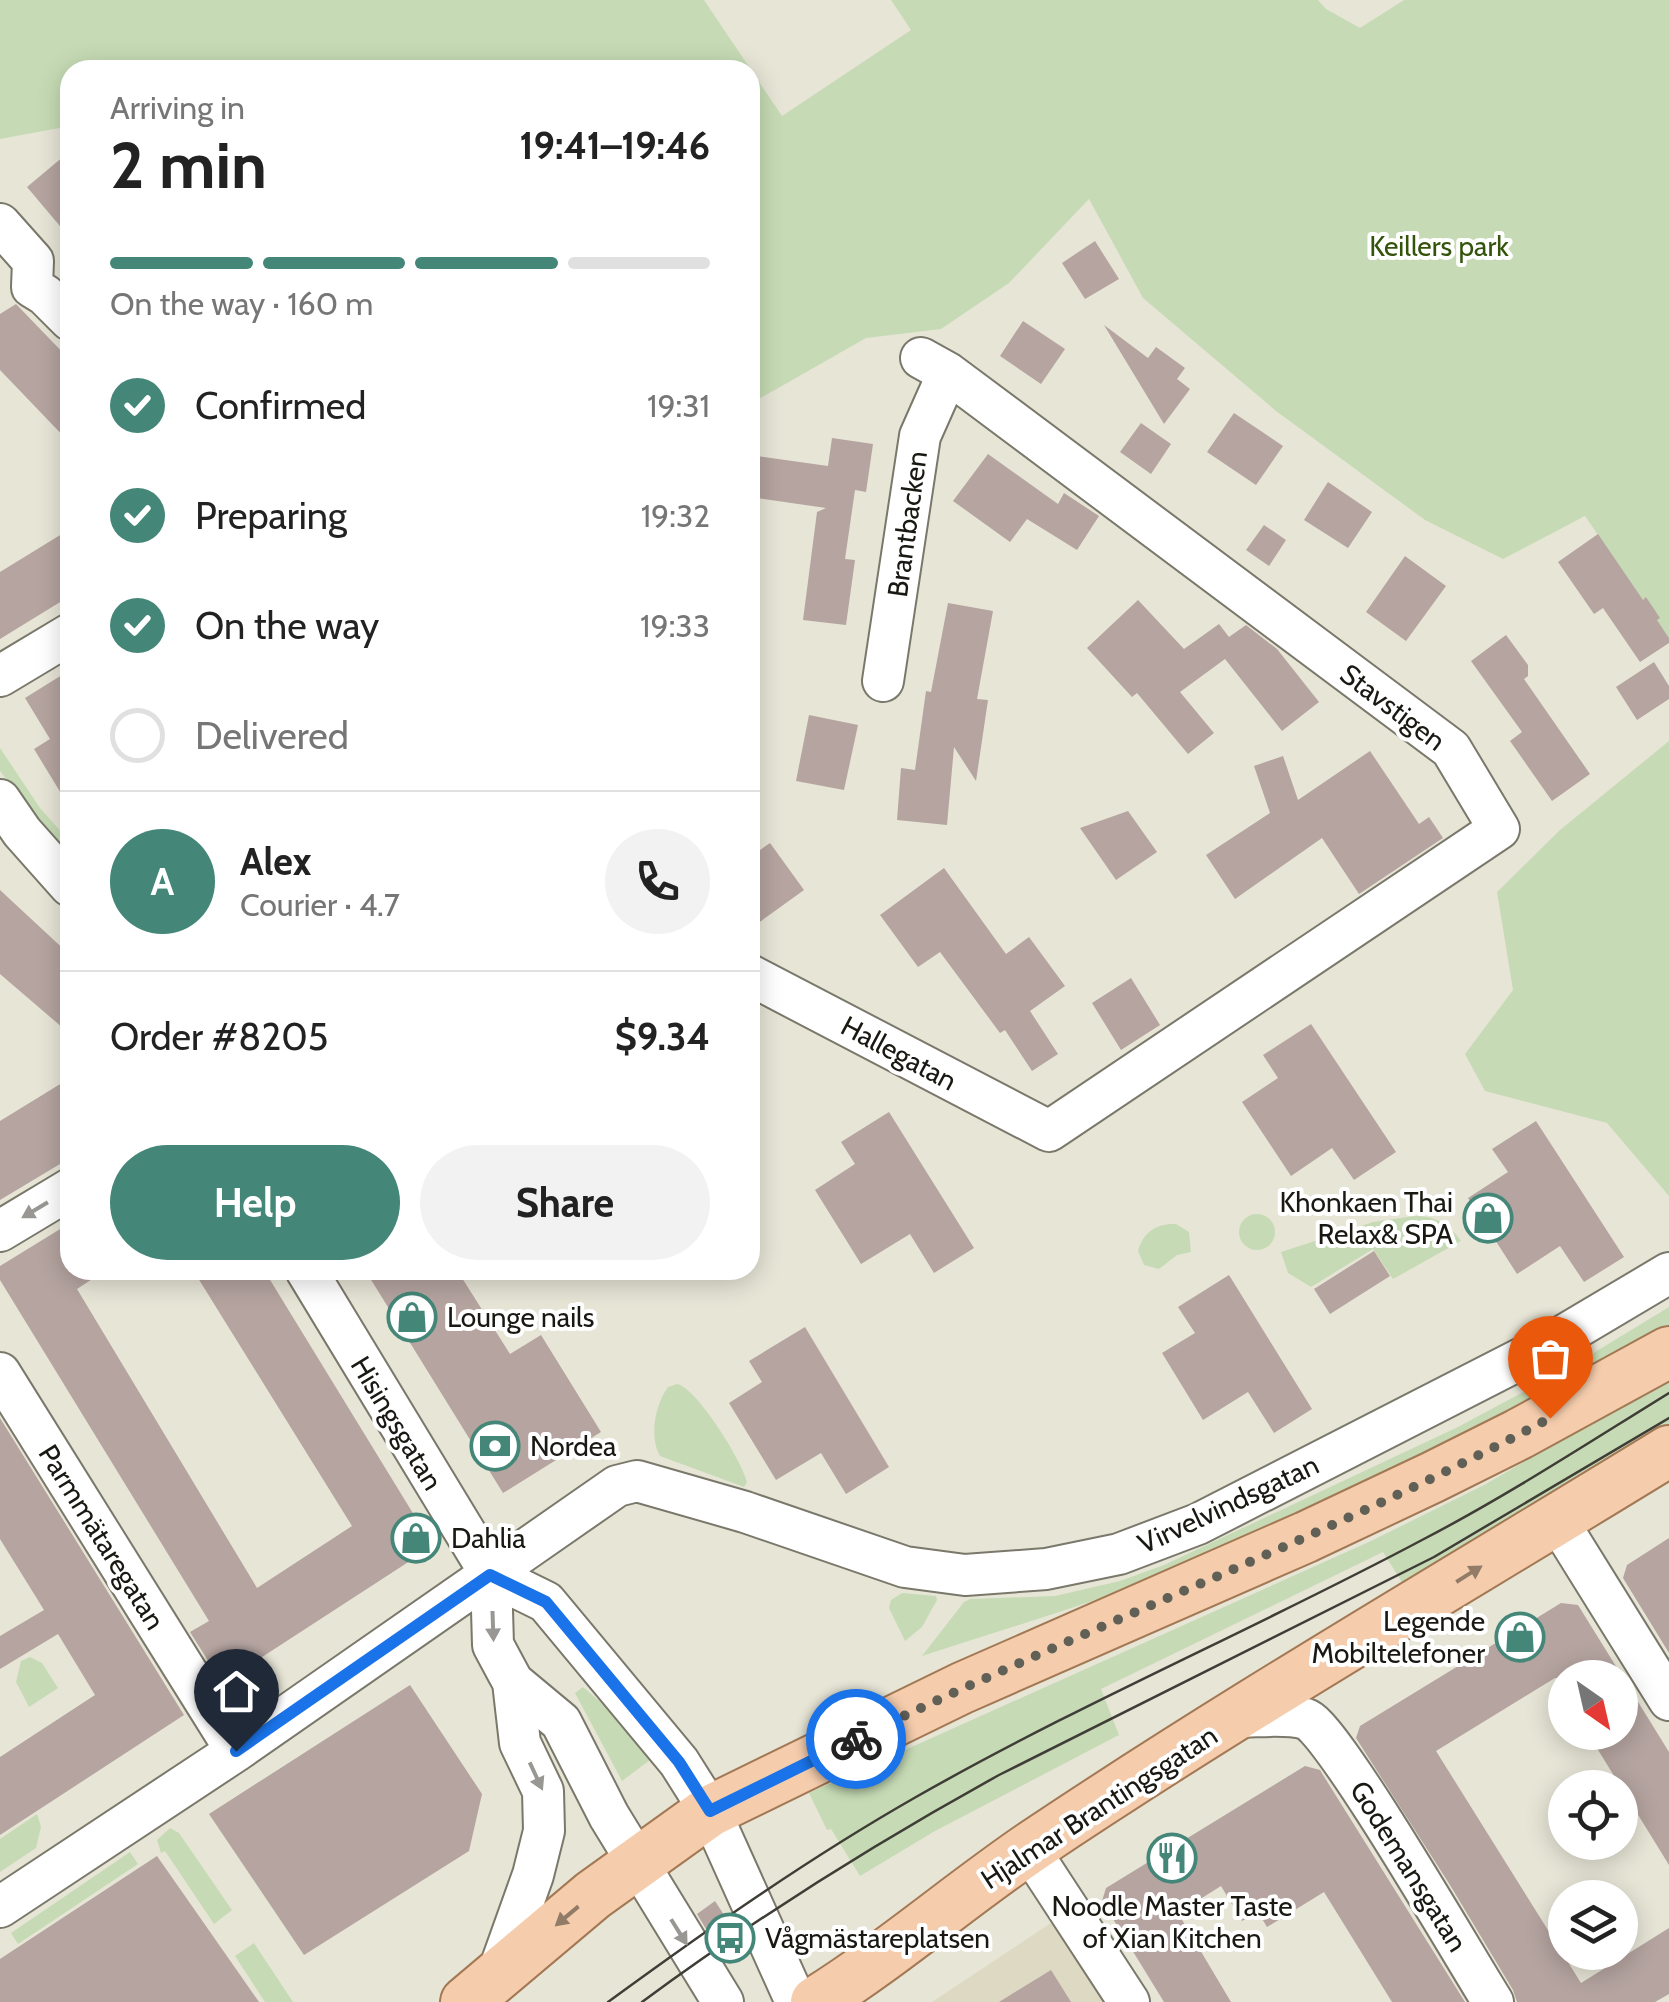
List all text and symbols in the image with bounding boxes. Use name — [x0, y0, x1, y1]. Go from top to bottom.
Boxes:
text: Arriving in — [110, 88, 245, 127]
text: 19:41–19:46 — [520, 122, 710, 169]
text: 2 min — [110, 125, 267, 204]
park label: Keillers park — [1369, 229, 1509, 263]
text: On the way · 160 m — [110, 284, 373, 323]
icon: check — [110, 378, 165, 433]
text: Confirmed — [195, 382, 366, 429]
text: 19:31 — [647, 386, 710, 425]
street label: Brantbacken — [880, 449, 934, 599]
icon: check — [110, 488, 165, 543]
text: Preparing — [195, 492, 347, 539]
text: 19:32 — [641, 496, 710, 535]
icon: check — [110, 598, 165, 653]
text: On the way — [195, 602, 379, 649]
text: 19:33 — [640, 606, 710, 645]
street label: Stavstigen — [1334, 656, 1452, 758]
text: Delivered — [195, 712, 349, 759]
button: phone — [605, 829, 710, 934]
text: Alex — [240, 838, 311, 885]
text: A — [151, 858, 174, 905]
text: Courier · 4.7 — [240, 885, 400, 924]
street label: Hallegatan — [835, 1008, 963, 1098]
text: Order #8205 — [110, 1013, 328, 1060]
text: $9.34 — [615, 1013, 710, 1060]
button: Help — [110, 1145, 400, 1260]
button: Share — [420, 1145, 710, 1260]
place label: Khonkaen Thai Relax& SPA — [1279, 1185, 1454, 1251]
shop icon: Khonkaen Thai Relax& SPA — [1462, 1192, 1514, 1244]
one-way arrow — [21, 1201, 49, 1218]
shop icon: Lounge nails — [386, 1291, 438, 1343]
place label: Lounge nails — [447, 1300, 594, 1334]
pin — [1508, 1316, 1593, 1419]
icon: bag — [1523, 1331, 1578, 1386]
street label: Hisingsgatan — [344, 1350, 450, 1496]
bank icon: Nordea — [469, 1420, 521, 1472]
place label: Nordea — [530, 1429, 617, 1463]
street label: Parmmätaregatan — [32, 1438, 172, 1636]
street label: Virvelvindsgatan — [1132, 1447, 1324, 1561]
shop icon: Dahlia — [390, 1512, 442, 1564]
place label: Dahlia — [451, 1521, 526, 1555]
one-way arrow — [1455, 1566, 1483, 1583]
place label: Legende Mobiltelefoner — [1312, 1604, 1485, 1670]
one-way arrow — [485, 1610, 501, 1642]
shop icon: Legende Mobiltelefoner — [1494, 1611, 1546, 1663]
pin — [194, 1649, 279, 1752]
north arrow — [1548, 1660, 1638, 1750]
map controls — [1548, 1660, 1638, 1970]
icon: home — [209, 1664, 264, 1719]
courier — [806, 1689, 906, 1789]
icon: bike — [829, 1712, 884, 1767]
street label: Hjalmar Brantingsgatan — [974, 1718, 1224, 1896]
one-way arrow — [527, 1762, 544, 1791]
button: locate — [1548, 1770, 1638, 1860]
street label: Godemansgatan — [1343, 1774, 1475, 1958]
restaurant icon: Noodle Master Taste of Xian Kitchen — [1146, 1832, 1198, 1884]
button: layers — [1548, 1880, 1638, 1970]
place label: Noodle Master Taste of Xian Kitchen — [1051, 1889, 1293, 1955]
one-way arrow — [554, 1905, 579, 1926]
bus stop icon: Vågmästareplatsen — [704, 1912, 756, 1964]
one-way arrow — [670, 1918, 688, 1946]
place label: Vågmästareplatsen — [765, 1921, 990, 1955]

